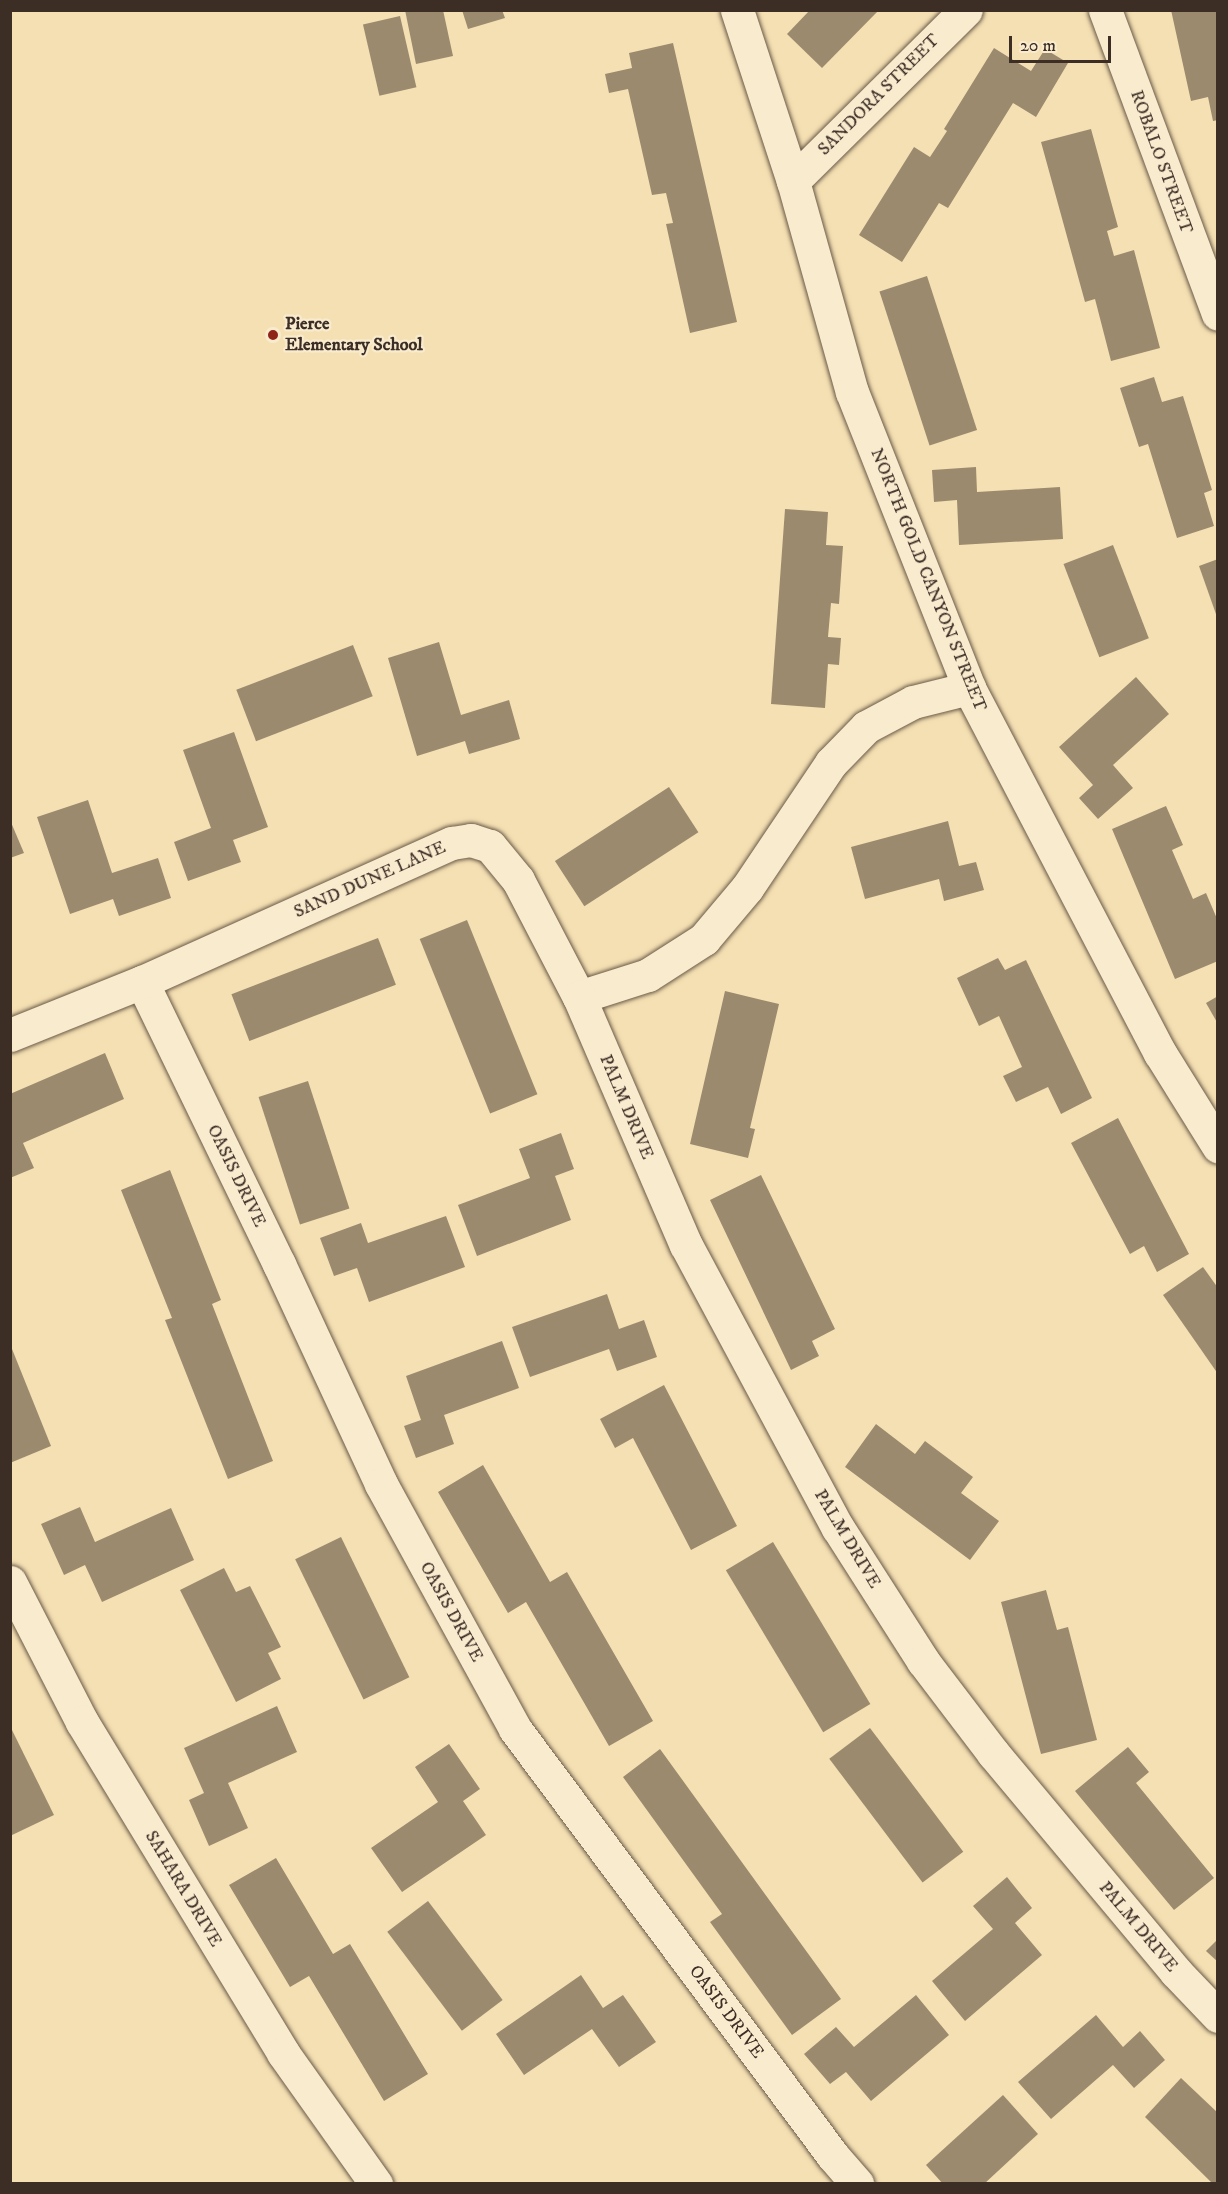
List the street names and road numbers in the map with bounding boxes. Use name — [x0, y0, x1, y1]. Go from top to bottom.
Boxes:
street label: SANDORA STREET — [814, 30, 944, 160]
street label: ROBALO STREET — [1125, 87, 1197, 237]
street label: NORTH GOLD CANYON STREET — [865, 445, 991, 715]
street label: SAND DUNE LANE — [291, 837, 449, 923]
street label: PALM DRIVE — [594, 1051, 658, 1163]
street label: OASIS DRIVE — [202, 1121, 270, 1231]
street label: PALM DRIVE — [809, 1486, 885, 1592]
street label: OASIS DRIVE — [415, 1558, 487, 1666]
street label: SAHARA DRIVE — [140, 1827, 226, 1951]
street label: PALM DRIVE — [1094, 1877, 1182, 1977]
street label: OASIS DRIVE — [684, 1961, 768, 2063]

